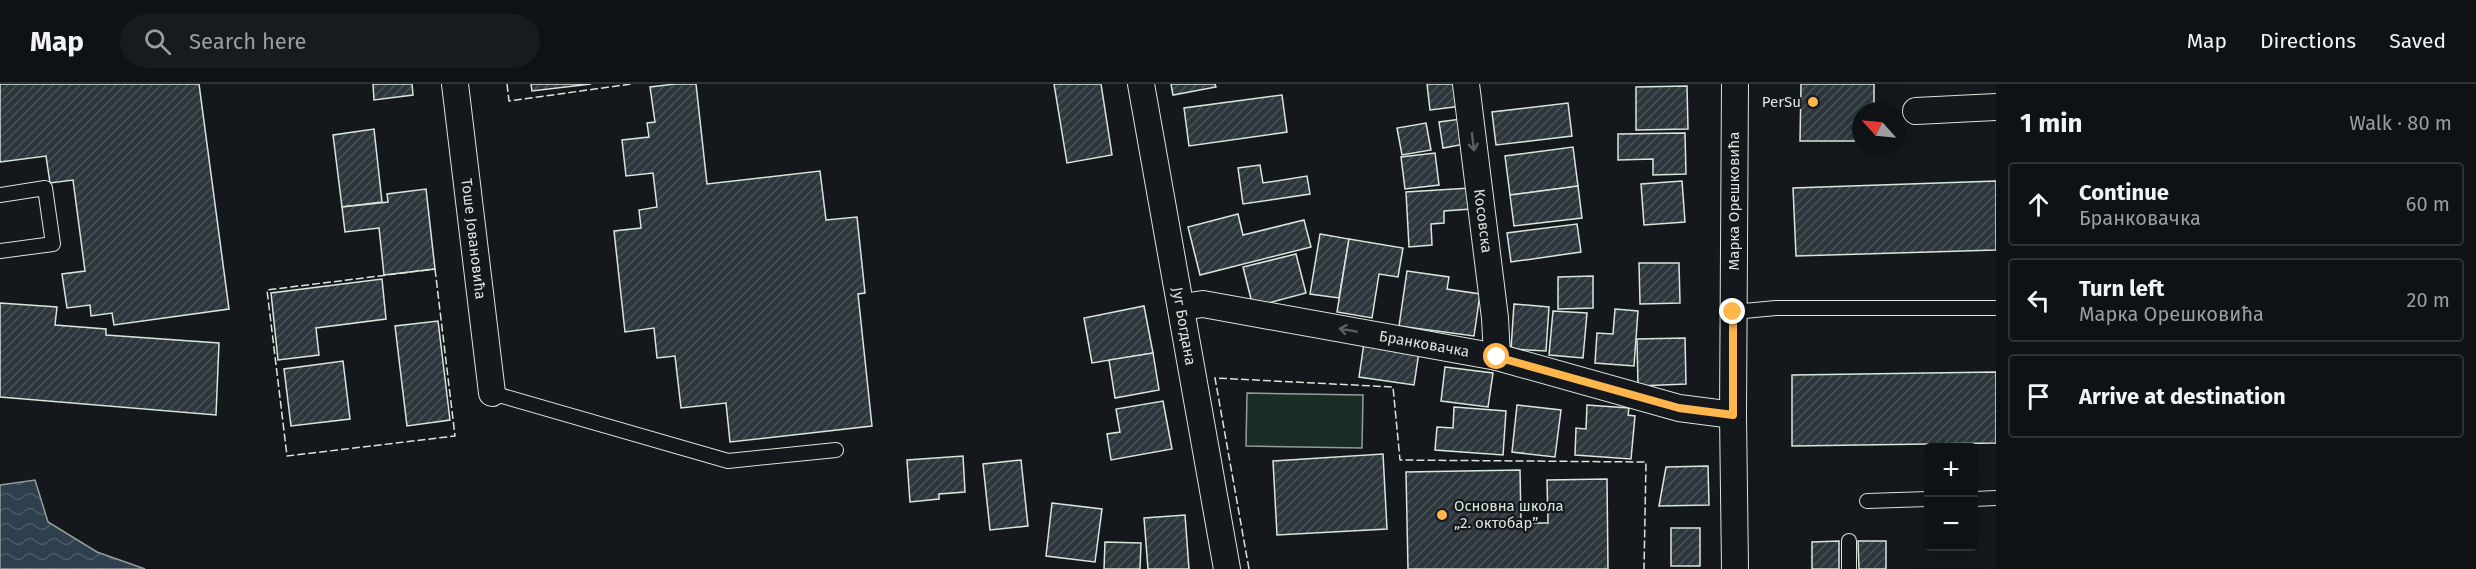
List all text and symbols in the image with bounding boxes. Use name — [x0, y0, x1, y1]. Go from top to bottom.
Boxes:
search box — [120, 14, 540, 68]
text: Map — [30, 25, 84, 58]
icon: search — [141, 25, 174, 58]
text: Search here — [189, 28, 307, 55]
text: Map — [2187, 28, 2227, 54]
text: Directions — [2260, 28, 2356, 54]
text: Saved — [2389, 28, 2446, 54]
place label: PerSu — [1762, 93, 1801, 111]
marker: PerSu — [1806, 95, 1820, 109]
north arrow — [1852, 102, 1906, 156]
text: 1 min — [2020, 108, 2083, 139]
text: Walk · 80 m — [2349, 111, 2452, 135]
one-way arrow — [1468, 132, 1479, 151]
street label: Марка Орешковића — [1725, 132, 1743, 270]
street label: Тоше Јовановића — [457, 177, 490, 300]
text: Continue — [2079, 179, 2169, 206]
street label: Косовска — [1470, 188, 1496, 254]
icon: ahead — [2022, 188, 2055, 221]
text: 60 m — [2406, 192, 2450, 216]
text: Бранковачка — [2079, 206, 2201, 230]
text: Turn left — [2079, 275, 2164, 302]
icon: left — [2022, 284, 2055, 317]
street label: Југ Богдана — [1168, 286, 1200, 367]
text: 20 m — [2407, 288, 2450, 312]
route end — [1719, 298, 1745, 324]
text: Марка Орешковића — [2079, 302, 2264, 326]
one-way arrow — [1339, 324, 1358, 335]
street label: Бранковачка — [1378, 327, 1471, 361]
route start — [1483, 343, 1509, 369]
icon: arrive — [2022, 380, 2055, 413]
text: Arrive at destination — [2079, 383, 2286, 410]
map controls — [1924, 443, 1978, 551]
button: + — [1924, 443, 1978, 497]
place label: Основна школа „2. октобар” — [1454, 497, 1564, 532]
button: − — [1924, 497, 1978, 551]
marker: Основна школа „2. октобар” — [1435, 508, 1449, 522]

